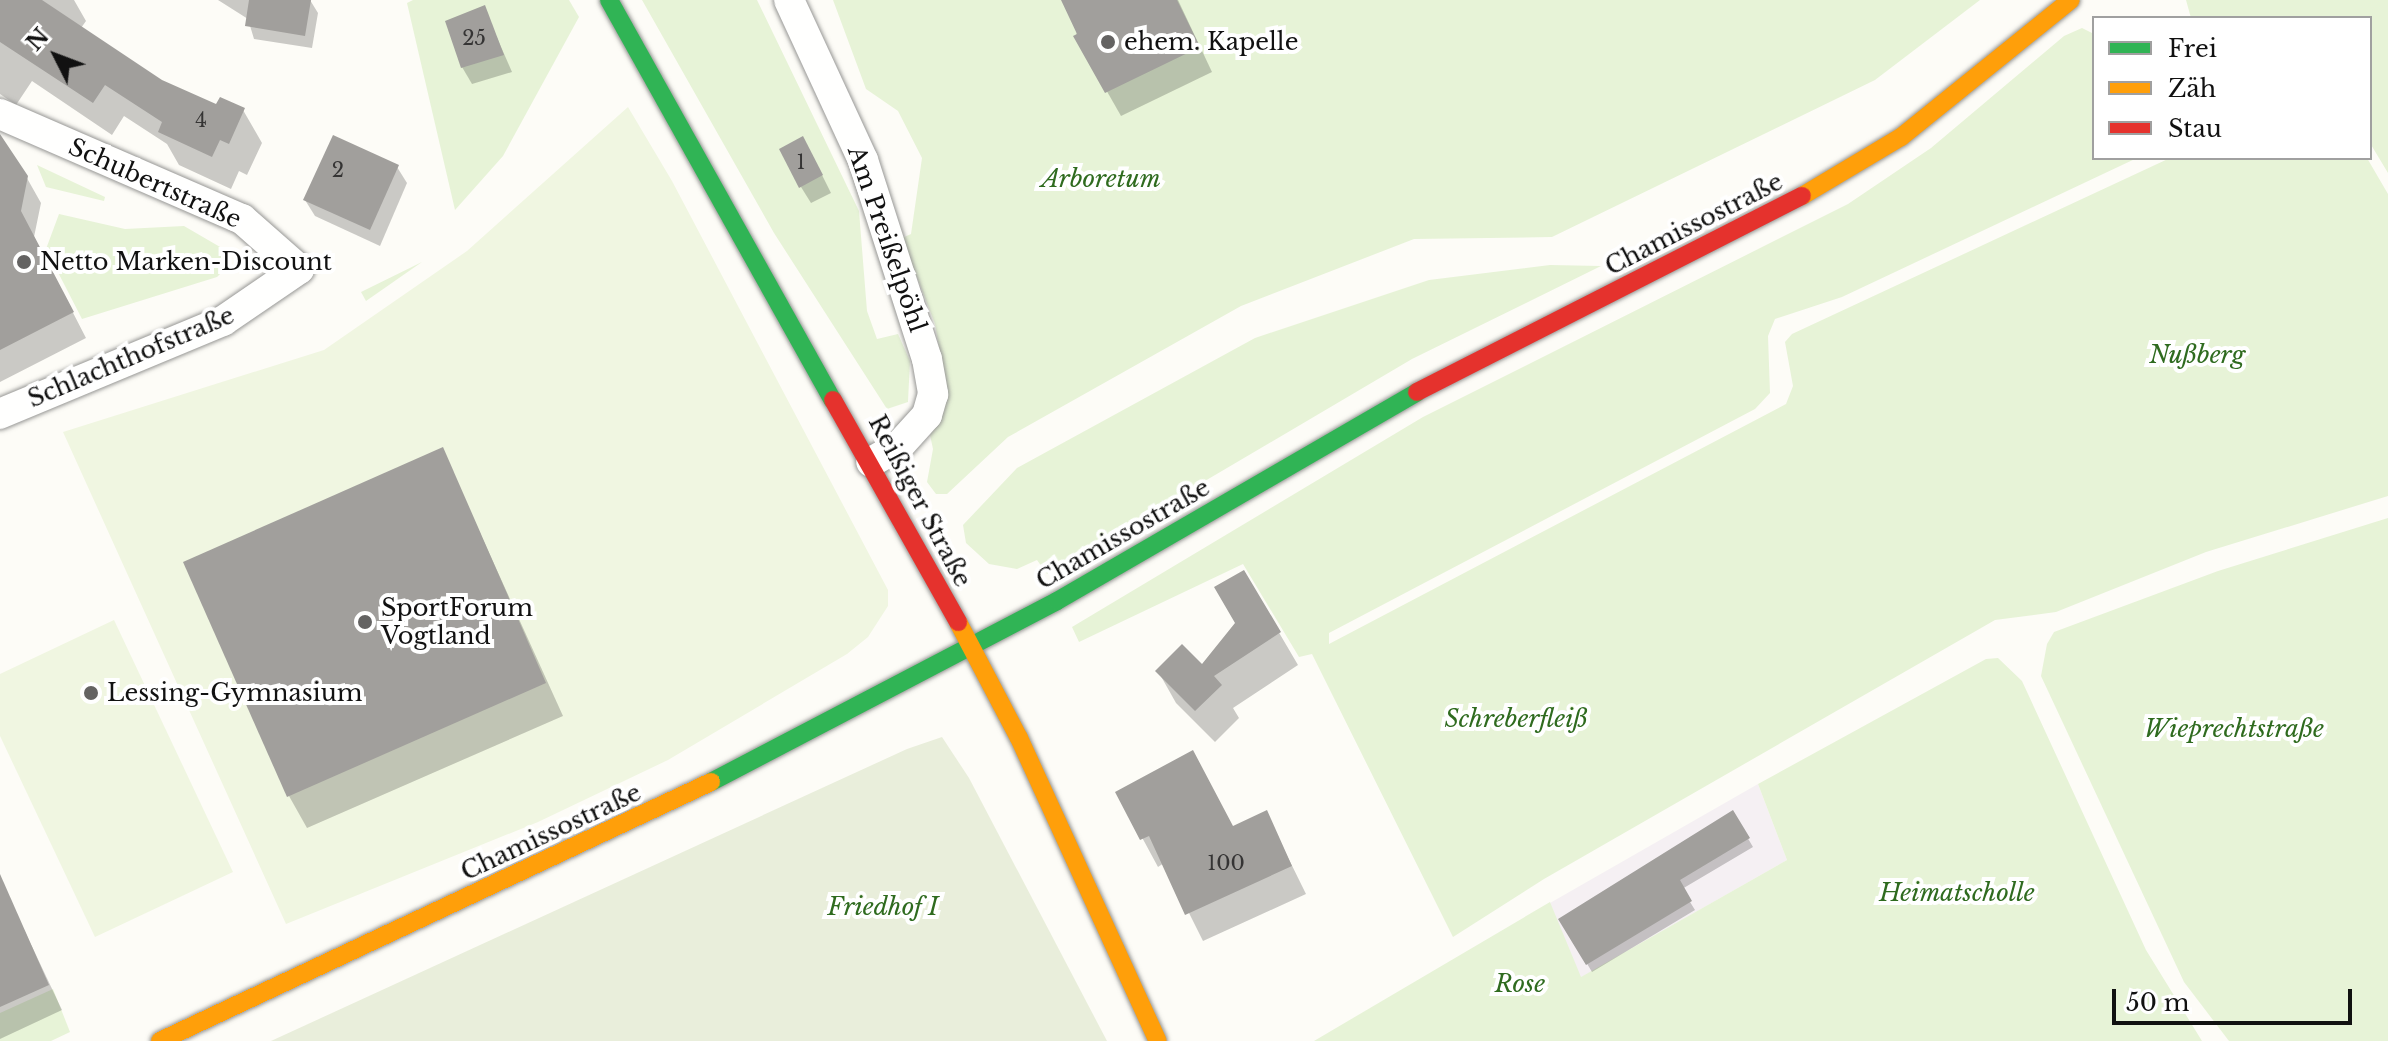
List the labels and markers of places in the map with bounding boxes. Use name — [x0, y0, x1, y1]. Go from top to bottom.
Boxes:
place label: ehem. Kapelle — [1124, 28, 1298, 56]
marker: ehem. Kapelle — [1099, 33, 1117, 51]
place label: Netto Marken-Discount — [40, 248, 332, 276]
marker: Netto Marken-Discount — [15, 253, 33, 271]
place label: SportForum Vogtland — [381, 594, 533, 650]
marker: SportForum Vogtland — [356, 613, 374, 631]
place label: Lessing-Gymnasium — [107, 679, 363, 707]
marker: Lessing-Gymnasium — [82, 684, 100, 702]

